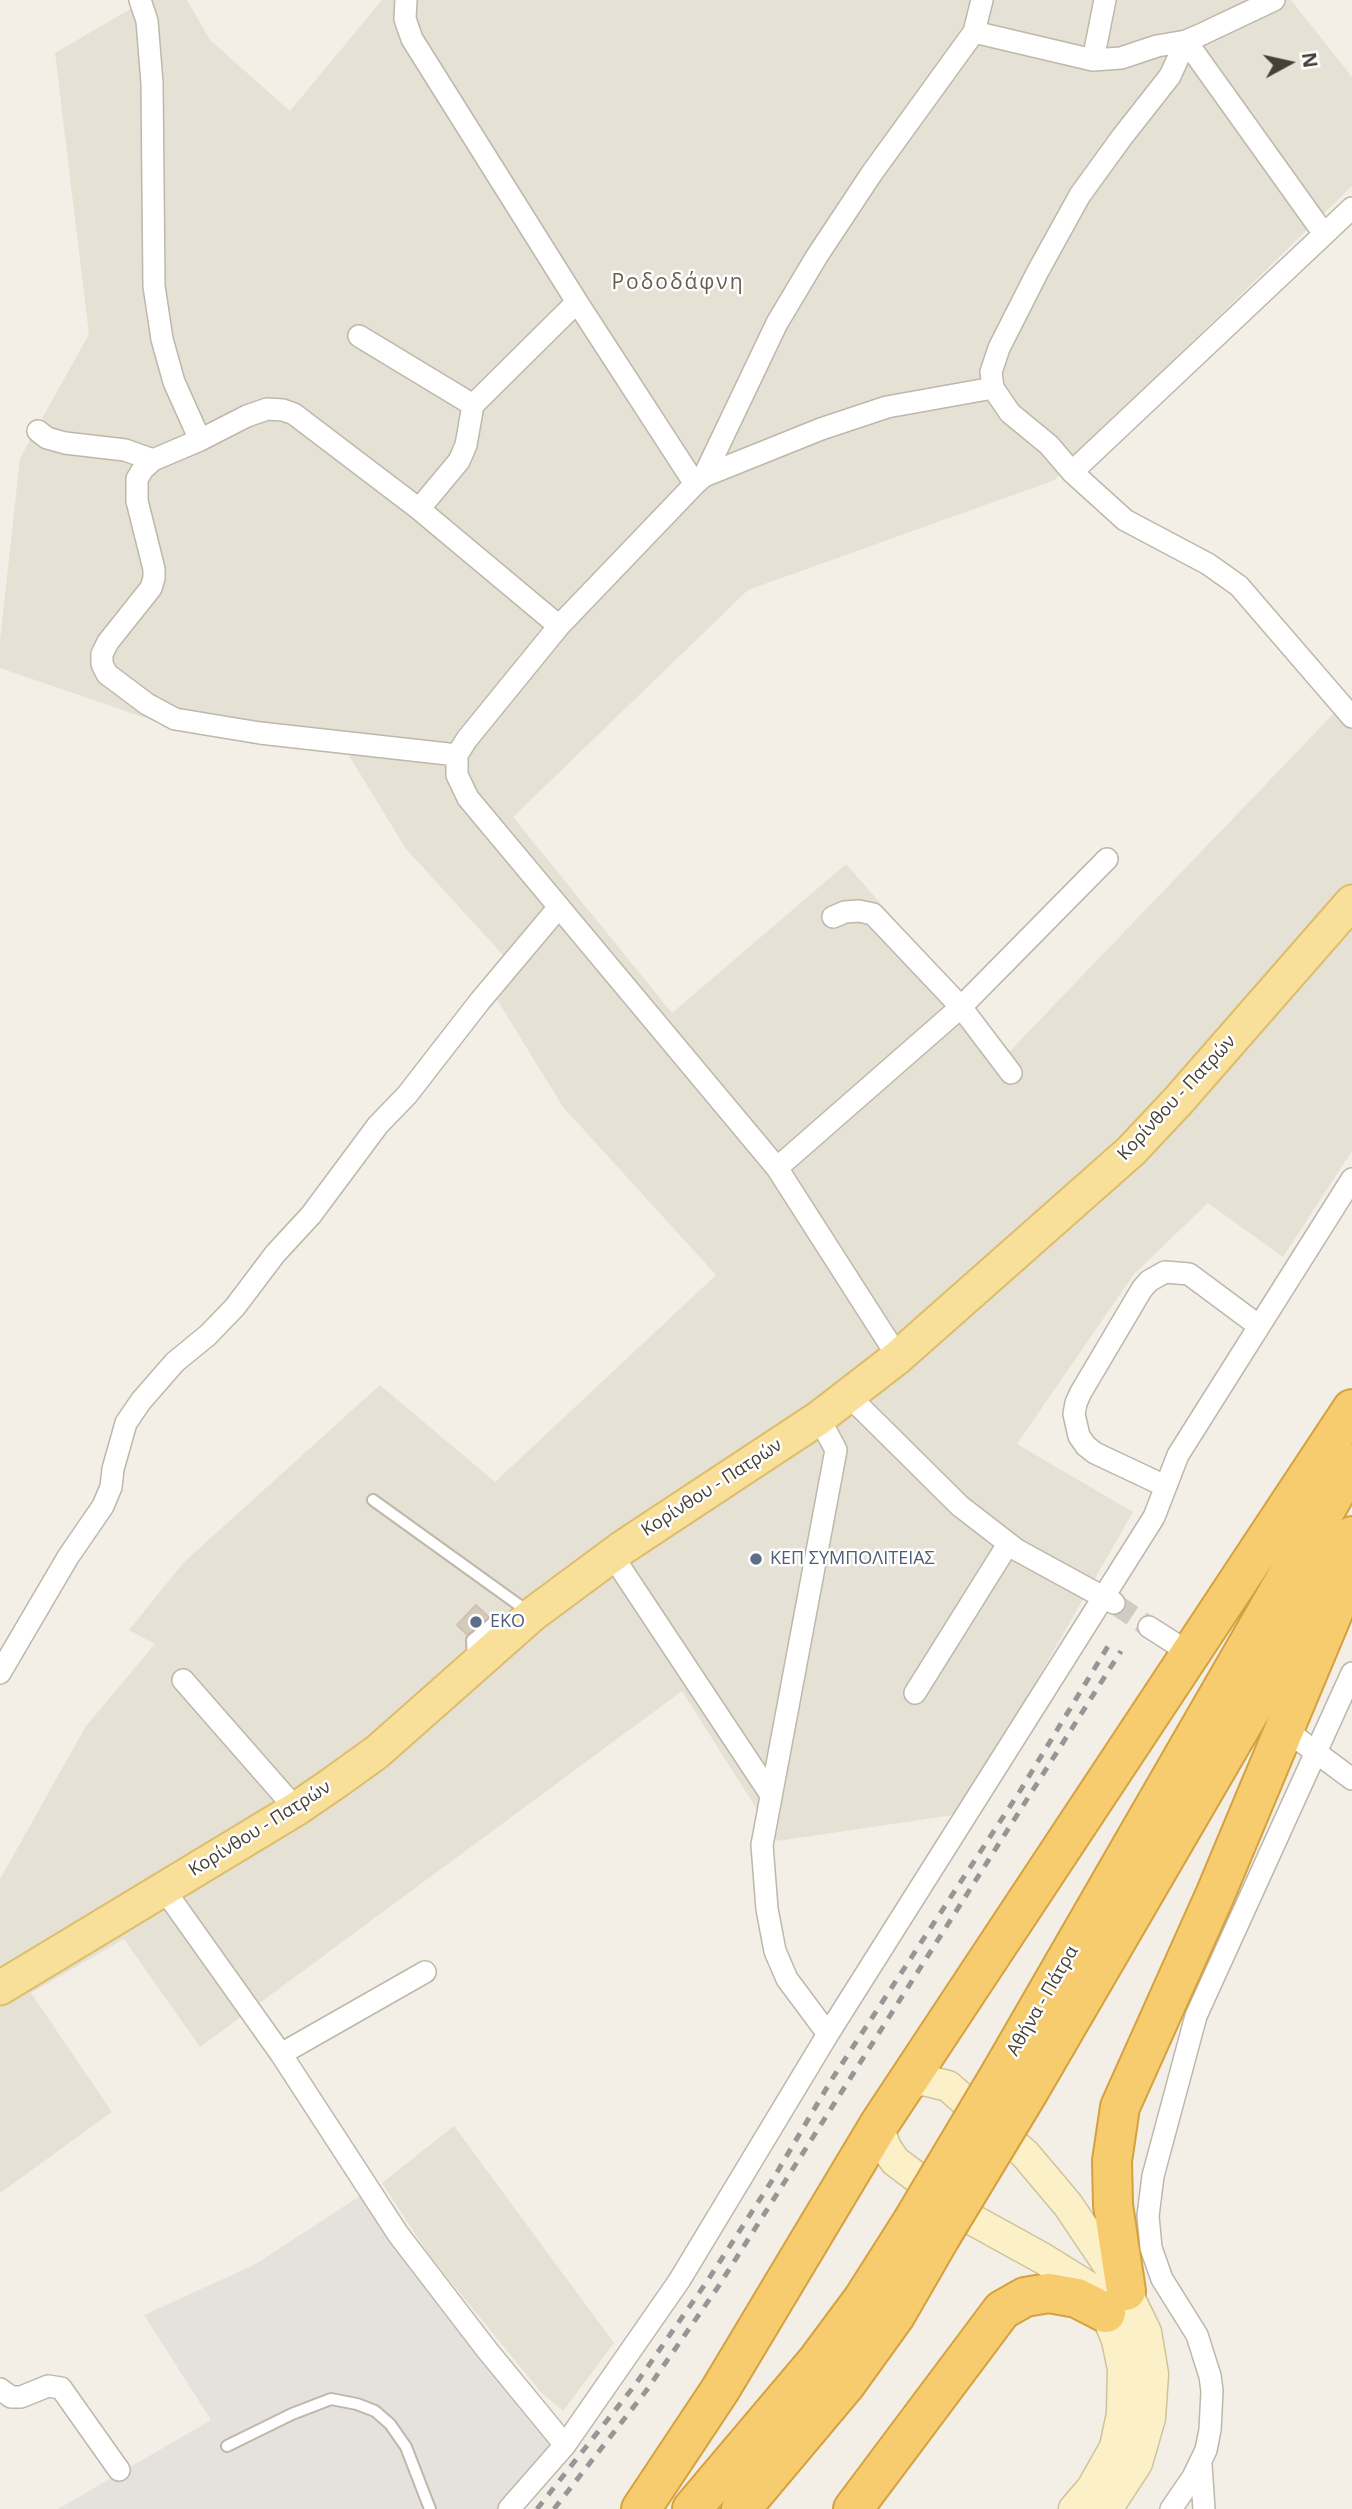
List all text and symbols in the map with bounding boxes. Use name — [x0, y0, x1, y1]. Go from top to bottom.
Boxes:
north arrow — [1254, 28, 1324, 98]
text: N — [1296, 51, 1324, 70]
district label: Ροδοδάφνη — [613, 270, 743, 296]
street label: Κορίνθου - Πατρών — [1113, 1031, 1241, 1165]
street label: Κορίνθου - Πατρών — [638, 1434, 786, 1542]
place label: ΚΕΠ ΣΥΜΠΟΛΙΤΕΙΑΣ — [770, 1548, 935, 1570]
marker: ΚΕΠ ΣΥΜΠΟΛΙΤΕΙΑΣ — [748, 1551, 764, 1567]
place label: EKO — [490, 1611, 525, 1633]
marker: EKO — [468, 1614, 484, 1630]
street label: Κορίνθου - Πατρών — [185, 1777, 335, 1881]
street label: Αθήνα - Πάτρα — [1003, 1942, 1083, 2060]

